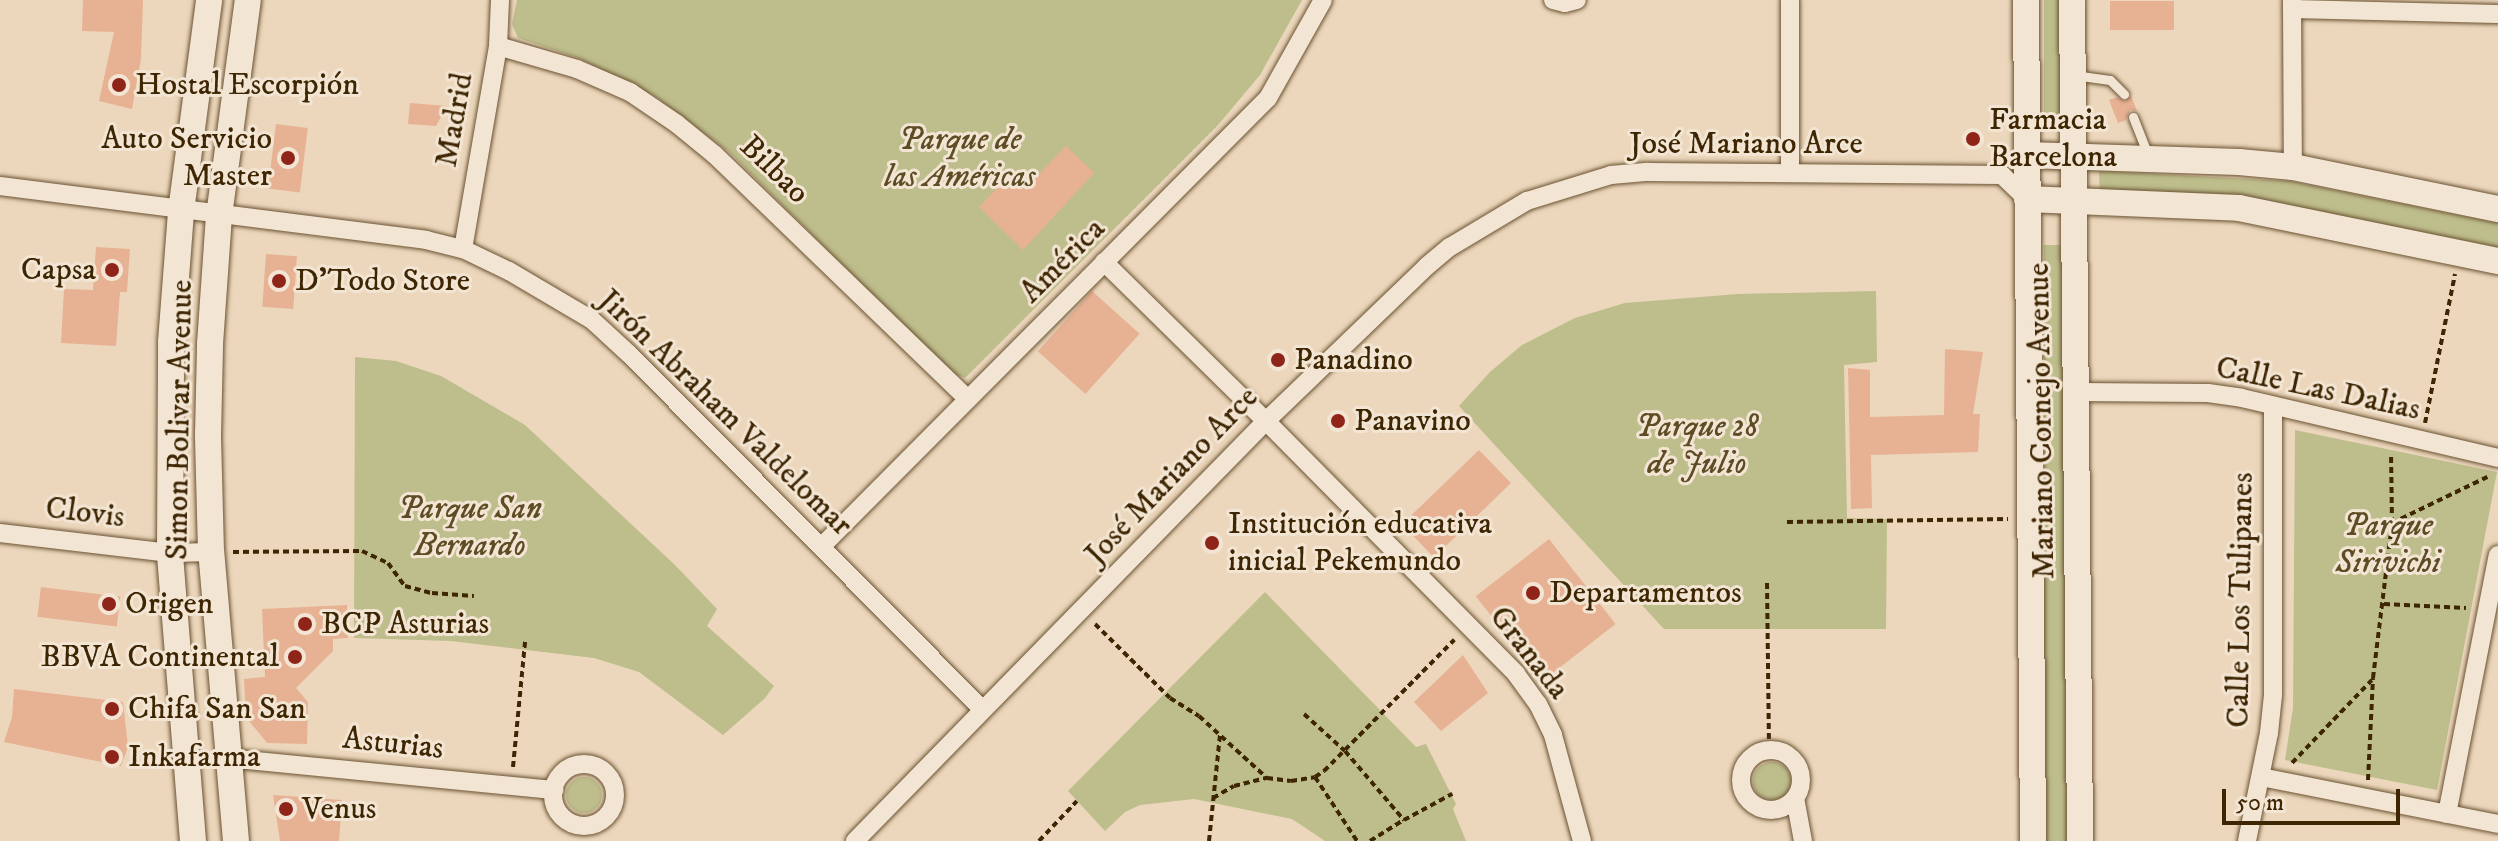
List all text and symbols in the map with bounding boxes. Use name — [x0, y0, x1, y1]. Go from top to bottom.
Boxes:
place label: Hostal Escorpión — [135, 66, 359, 104]
street label: Madrid — [428, 70, 482, 170]
marker: Hostal Escorpión — [110, 76, 128, 94]
place label: Farmacia Barcelona — [1989, 102, 2117, 177]
place label: Auto Servicio Master — [101, 121, 272, 196]
park label: Parque de las Américas — [885, 122, 1035, 197]
street label: José Mariano Arce — [1629, 125, 1863, 163]
street label: Bilbao — [731, 128, 817, 212]
marker: Farmacia Barcelona — [1964, 130, 1982, 148]
marker: Auto Servicio Master — [279, 149, 297, 167]
street label: América — [1012, 210, 1114, 312]
place label: Capsa — [21, 251, 96, 289]
marker: Capsa — [103, 261, 121, 279]
place label: D'Todo Store — [295, 262, 470, 300]
street label: Mariano Cornejo Avenue — [2020, 262, 2064, 580]
marker: D'Todo Store — [270, 272, 288, 290]
street label: Simon Bolivar Avenue — [158, 279, 202, 561]
street label: Jirón Abraham Valdelomar — [590, 282, 860, 544]
place label: Panadino — [1294, 341, 1413, 379]
street label: Calle Las Dalias — [2212, 349, 2424, 429]
marker: Panadino — [1269, 351, 1287, 369]
street label: José Mariano Arce — [1077, 379, 1267, 573]
place label: Panavino — [1354, 402, 1471, 440]
park label: Parque 28 de Julio — [1636, 409, 1758, 484]
marker: Panavino — [1329, 412, 1347, 430]
street label: Calle Los Tulipanes — [2220, 472, 2262, 728]
street label: Clovis — [43, 489, 127, 537]
park label: Parque San Bernardo — [398, 491, 542, 566]
place label: Institución educativa inicial Pekemundo — [1228, 506, 1492, 581]
park label: Parque Sirivichi — [2336, 508, 2440, 583]
marker: Institución educativa inicial Pekemundo — [1203, 534, 1221, 552]
place label: Departamentos — [1549, 574, 1742, 612]
marker: Departamentos — [1524, 584, 1542, 602]
place label: Origen — [125, 585, 213, 623]
marker: Origen — [100, 595, 118, 613]
street label: Granada — [1481, 599, 1577, 707]
place label: BCP Asturias — [321, 605, 489, 643]
marker: BCP Asturias — [296, 615, 314, 633]
place label: BBVA Continental — [41, 638, 279, 676]
marker: BBVA Continental — [286, 648, 304, 666]
place label: Chifa San San — [128, 690, 306, 728]
marker: Chifa San San — [103, 700, 121, 718]
street label: Asturias — [341, 720, 445, 768]
place label: Inkafarma — [128, 738, 261, 776]
marker: Inkafarma — [103, 748, 121, 766]
scale bar — [2226, 773, 2404, 823]
text: 50 m — [2236, 788, 2284, 818]
place label: Venus — [302, 790, 377, 828]
marker: Venus — [277, 800, 295, 818]

